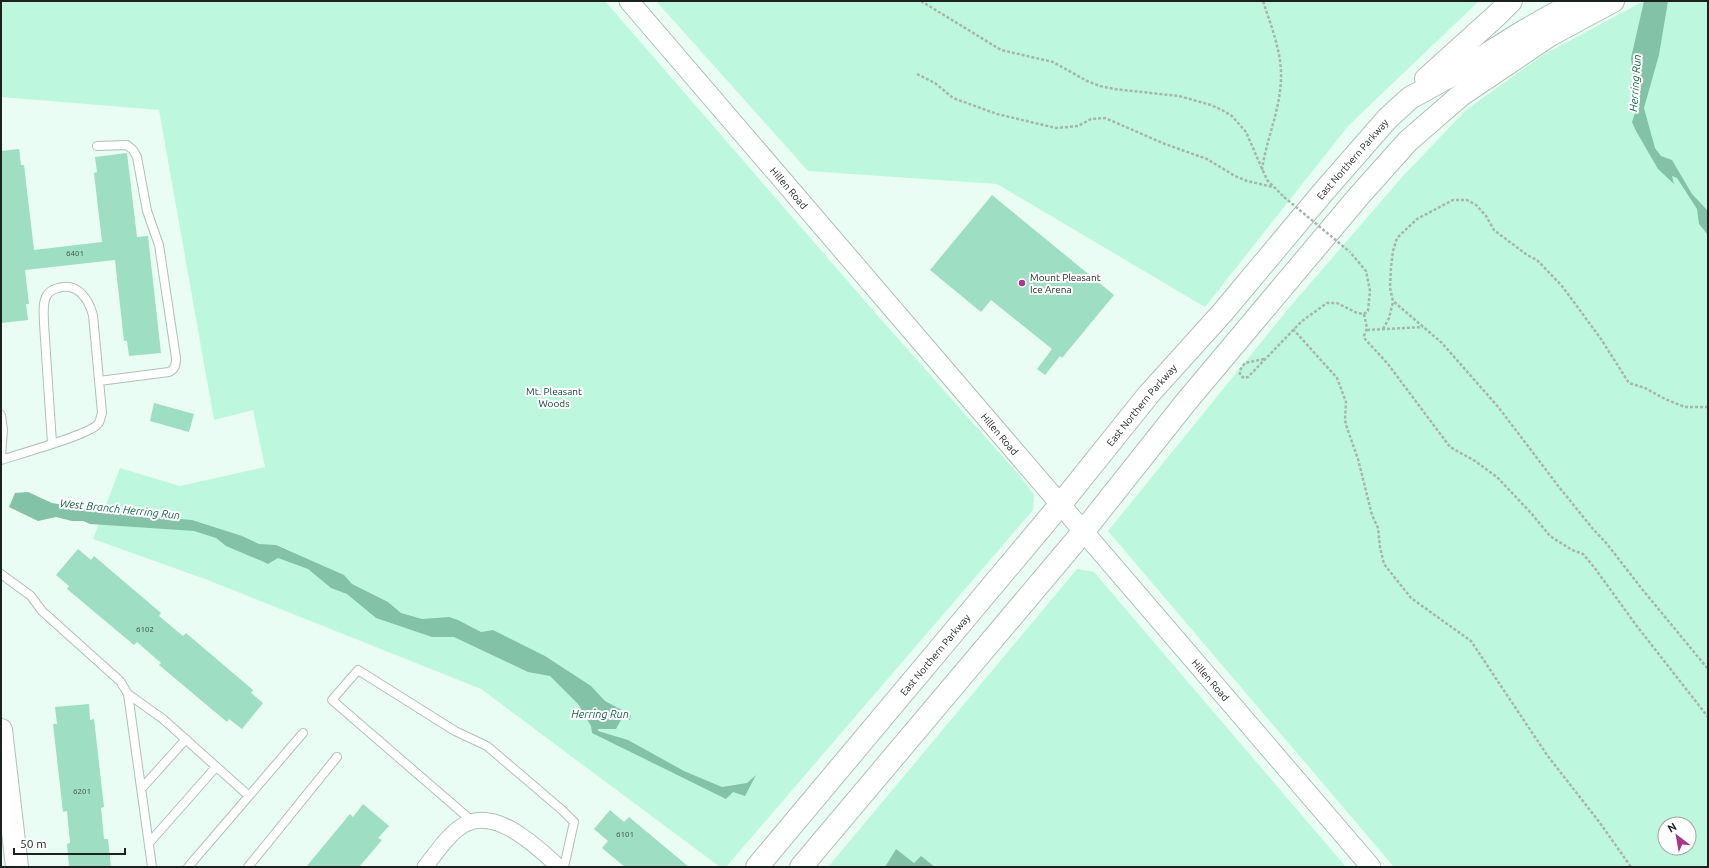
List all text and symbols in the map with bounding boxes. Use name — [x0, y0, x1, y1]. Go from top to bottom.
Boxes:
water label: Herring Run — [1627, 54, 1643, 112]
street label: East Northern Parkway — [1315, 117, 1391, 202]
street label: Hillen Road — [768, 165, 810, 211]
house number: 6401 — [66, 249, 84, 258]
place label: Mount Pleasant Ice Arena — [1030, 272, 1101, 295]
marker: Mount Pleasant Ice Arena — [1017, 278, 1027, 288]
street label: East Northern Parkway — [1105, 362, 1179, 448]
park label: Mt. Pleasant Woods — [526, 386, 582, 409]
street label: Hillen Road — [979, 411, 1020, 457]
water label: West Branch Herring Run — [59, 497, 181, 521]
street label: East Northern Parkway — [898, 612, 972, 698]
house number: 6102 — [136, 625, 154, 634]
street label: Hillen Road — [1189, 657, 1231, 703]
water label: Herring Run — [571, 708, 629, 720]
house number: 6201 — [73, 787, 91, 796]
north arrow — [1657, 816, 1697, 856]
text: N — [1665, 820, 1678, 835]
scale bar — [14, 830, 125, 856]
house number: 6101 — [616, 830, 634, 839]
text: 50 m — [20, 837, 47, 850]

